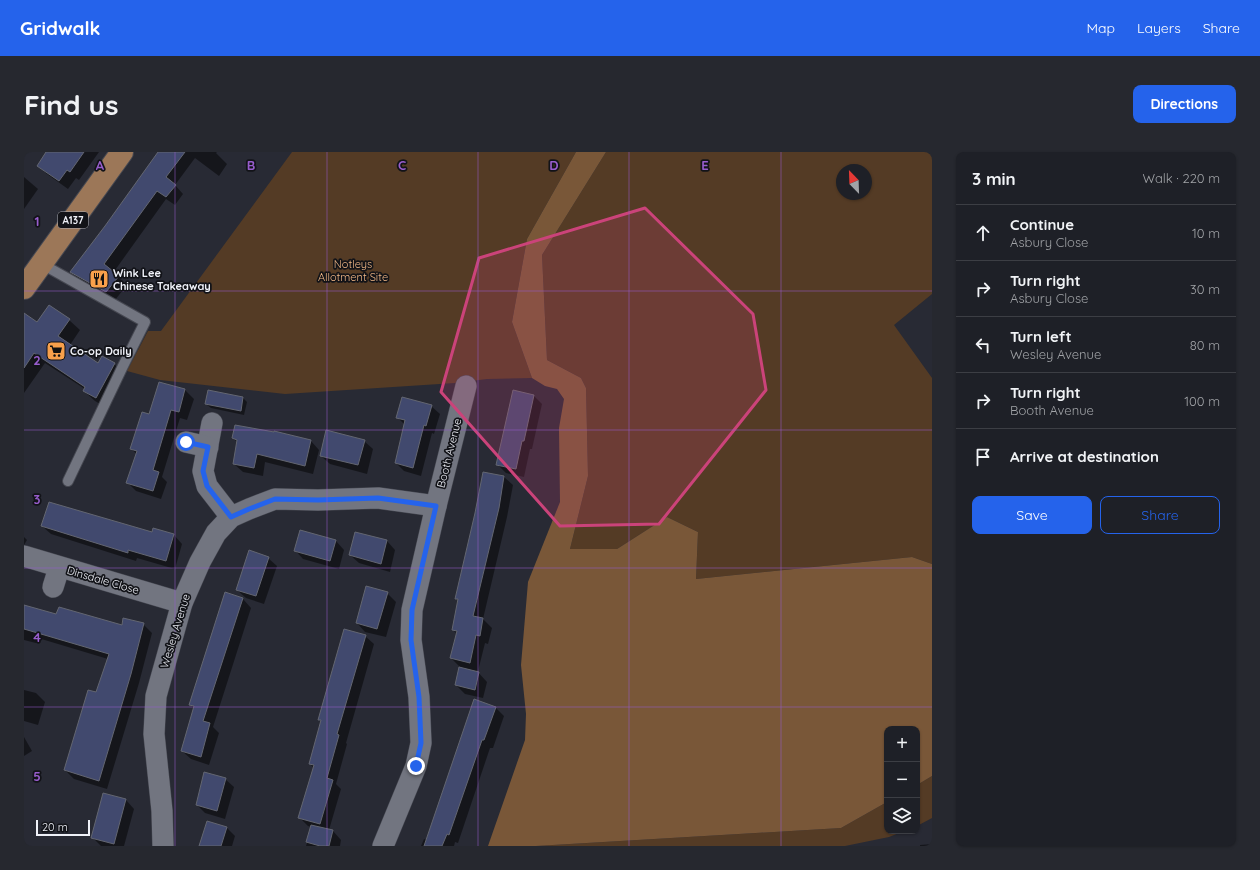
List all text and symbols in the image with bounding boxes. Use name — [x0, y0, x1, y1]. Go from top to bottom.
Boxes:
text: Gridwalk — [20, 16, 100, 40]
text: Map — [1086, 19, 1115, 37]
text: Layers — [1137, 19, 1181, 37]
text: Share — [1203, 19, 1240, 37]
button: Directions — [1133, 85, 1236, 123]
text: Find us — [24, 87, 118, 122]
text: A — [96, 157, 105, 173]
text: B — [247, 157, 255, 173]
text: C — [398, 157, 406, 173]
text: D — [549, 157, 559, 173]
text: E — [701, 157, 709, 173]
north arrow — [836, 164, 872, 200]
text: 3 min — [972, 168, 1016, 189]
text: Walk · 220 m — [1143, 170, 1220, 186]
road number: A137 — [58, 212, 88, 228]
text: 1 — [34, 213, 40, 229]
text: Continue — [1010, 215, 1074, 234]
icon: ahead — [972, 222, 994, 244]
text: 10 m — [1192, 225, 1220, 241]
text: Asbury Close — [1010, 234, 1088, 250]
park label: Notleys Allotment Site — [318, 257, 388, 284]
place label: Wink Lee Chinese Takeaway — [113, 266, 211, 293]
restaurant icon: Wink Lee Chinese Takeaway — [88, 268, 110, 290]
text: Turn right — [1010, 271, 1081, 290]
icon: right — [972, 278, 994, 300]
text: 30 m — [1190, 281, 1220, 297]
text: Asbury Close — [1010, 290, 1088, 306]
text: Turn left — [1010, 327, 1072, 346]
icon: left — [972, 334, 994, 356]
text: 80 m — [1190, 337, 1220, 353]
supermarket icon: Co-op Daily — [45, 340, 67, 362]
place label: Co-op Daily — [70, 344, 132, 358]
text: Wesley Avenue — [1010, 346, 1101, 362]
text: 2 — [33, 352, 41, 368]
text: Turn right — [1010, 383, 1081, 402]
icon: right — [972, 390, 994, 412]
text: 100 m — [1184, 393, 1220, 409]
text: Booth Avenue — [1010, 402, 1094, 418]
street label: Booth Avenue — [434, 417, 464, 489]
route start — [177, 433, 195, 451]
icon: arrive — [972, 446, 994, 468]
text: Arrive at destination — [1010, 447, 1159, 466]
text: 3 — [34, 491, 41, 507]
button: Save — [972, 496, 1092, 534]
button: Share — [1100, 496, 1220, 534]
street label: Dinsdale Close — [65, 563, 141, 597]
street label: Wesley Avenue — [157, 592, 193, 670]
text: 4 — [33, 629, 41, 645]
map controls — [884, 726, 920, 834]
button: + — [884, 726, 920, 762]
route end — [407, 757, 425, 775]
button: − — [884, 762, 920, 798]
text: 5 — [33, 768, 41, 784]
button: layers — [884, 798, 920, 834]
scale bar — [36, 818, 90, 837]
text: 20 m — [42, 820, 68, 834]

